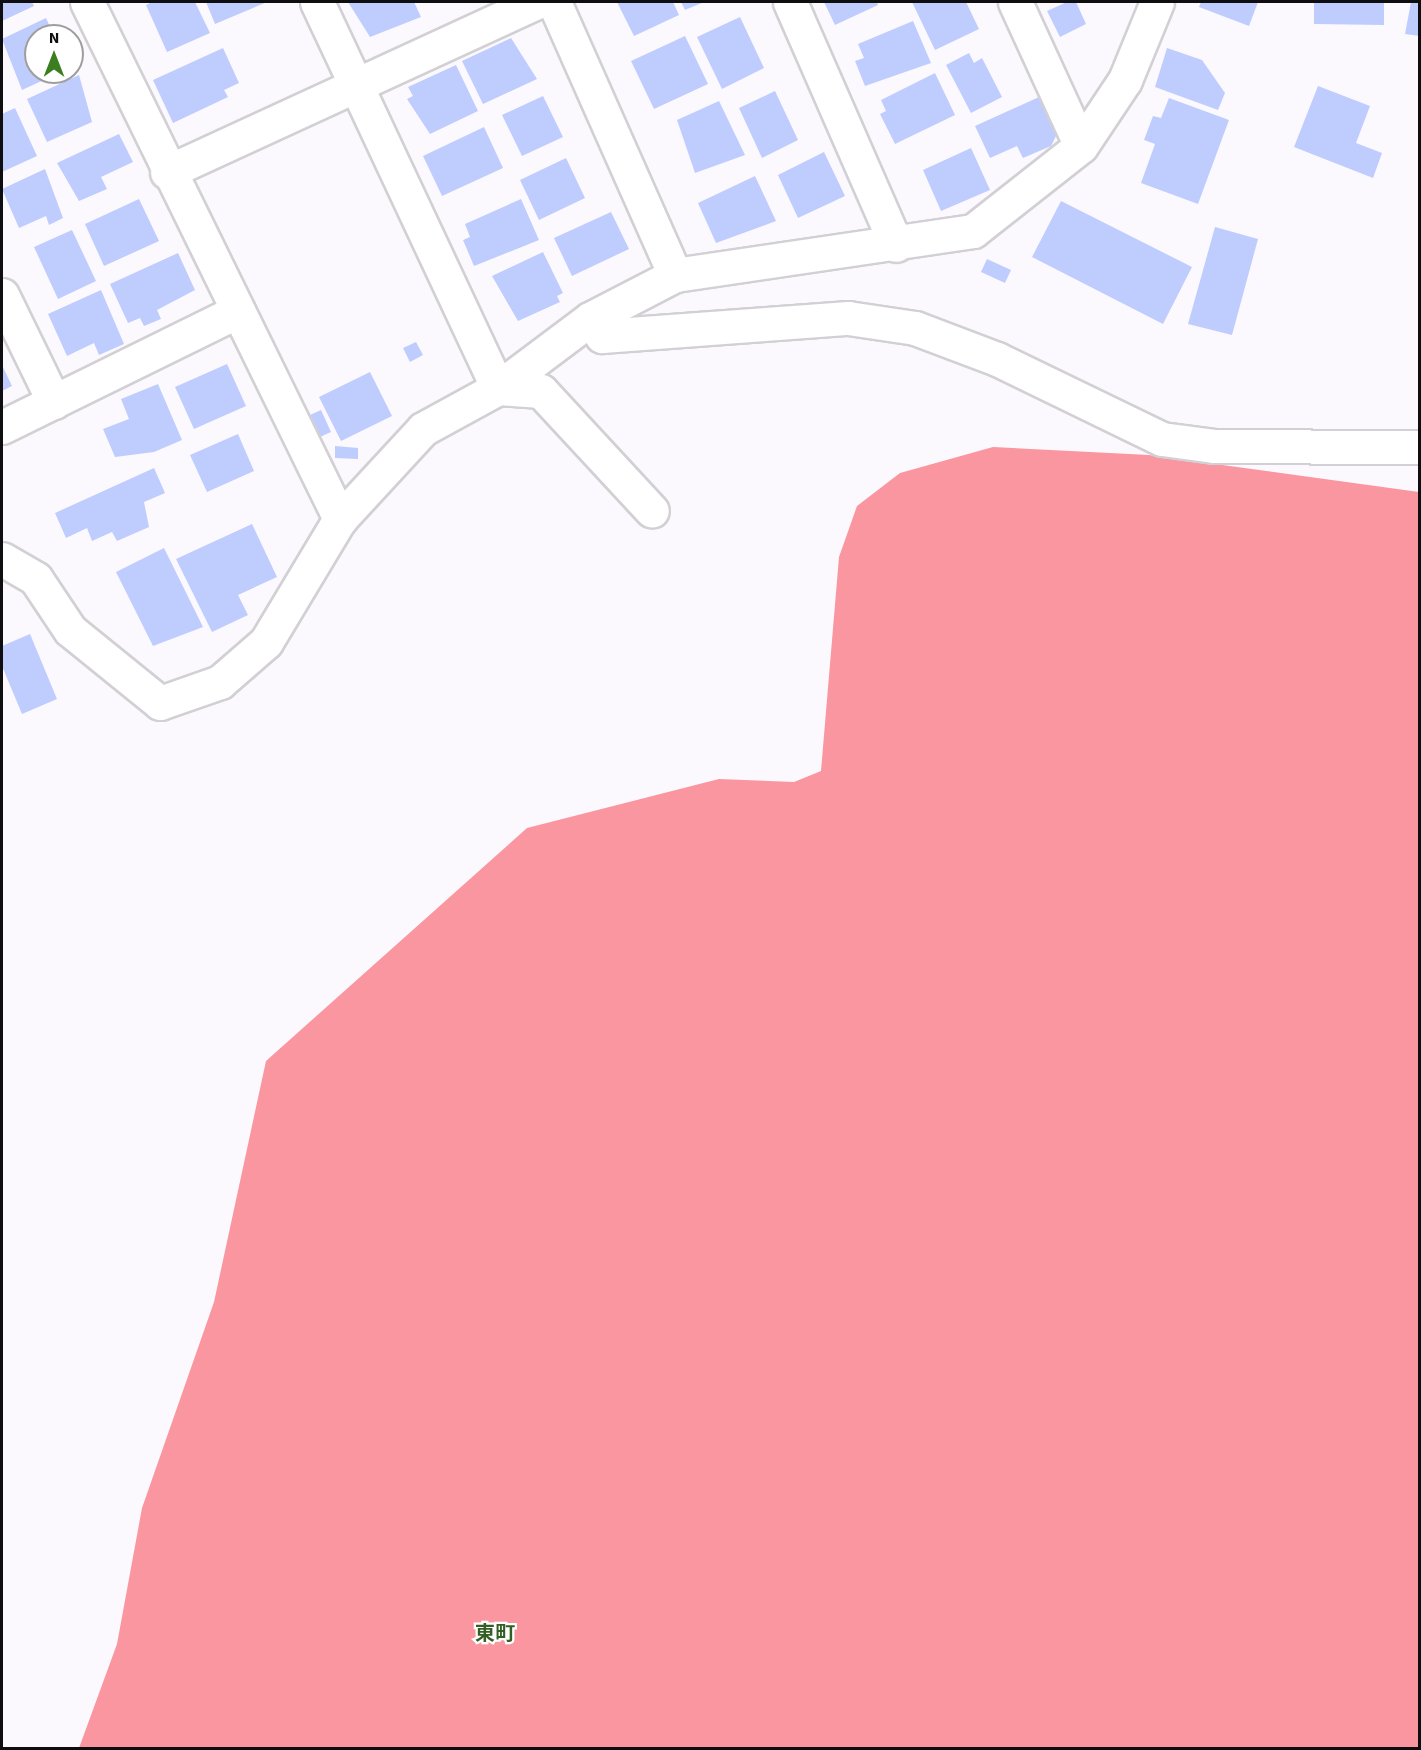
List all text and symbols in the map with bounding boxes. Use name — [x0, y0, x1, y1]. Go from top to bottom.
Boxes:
north arrow — [24, 24, 84, 84]
text: N — [49, 27, 59, 49]
district label: 東町 — [475, 1622, 515, 1646]

